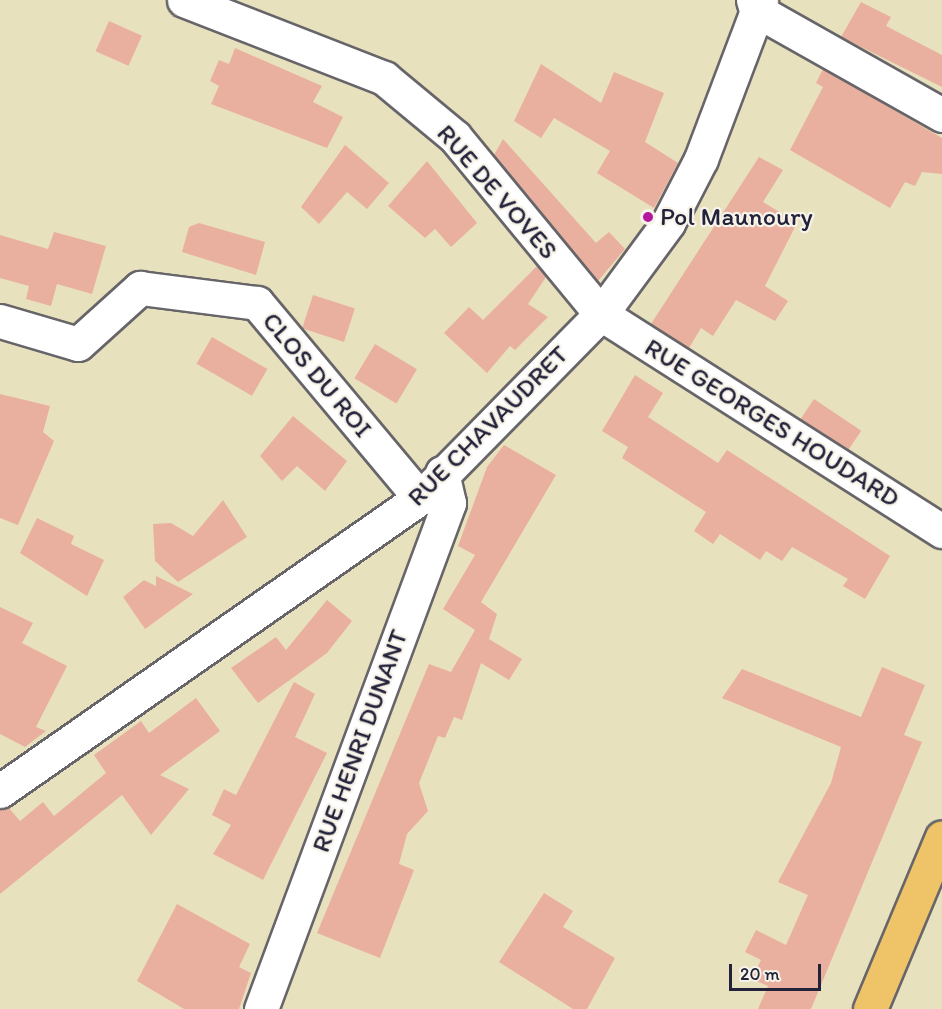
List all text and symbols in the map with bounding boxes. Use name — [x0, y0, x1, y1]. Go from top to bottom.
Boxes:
street label: RUE DE VOVES — [430, 118, 564, 266]
place label: Pol Maunoury — [660, 201, 813, 233]
marker: Pol Maunoury — [641, 210, 655, 224]
street label: CLOS DU ROI — [257, 307, 377, 443]
street label: RUE GEORGES HOUDARD — [639, 332, 905, 514]
street label: RUE CHAVAUDRET — [401, 339, 575, 513]
street label: RUE HENRI DUNANT — [306, 626, 414, 856]
scale bar — [732, 952, 824, 990]
text: 20 m — [740, 963, 780, 985]

